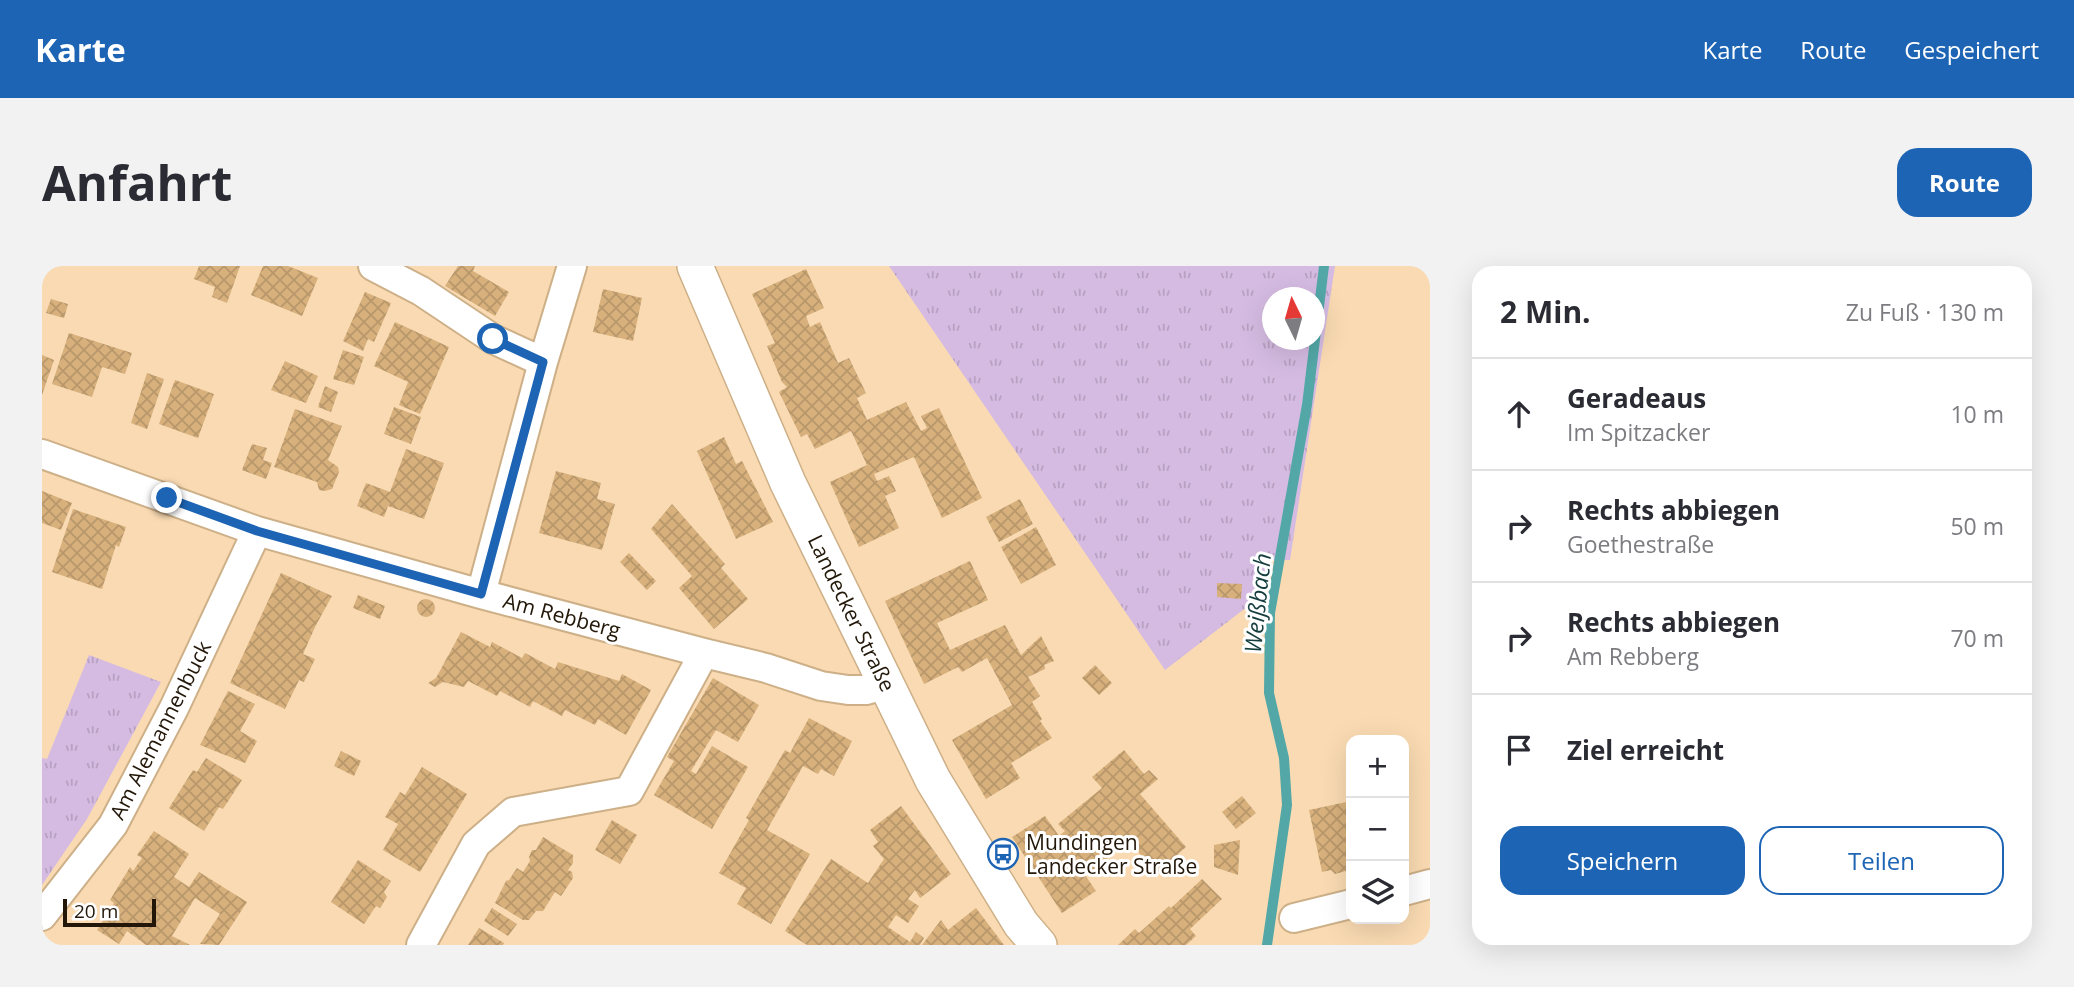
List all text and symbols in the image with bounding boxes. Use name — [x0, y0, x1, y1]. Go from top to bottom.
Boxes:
text: Karte — [35, 27, 126, 72]
text: Karte — [1702, 33, 1762, 66]
text: Route — [1800, 33, 1866, 66]
text: Gespeichert — [1904, 33, 2039, 66]
button: Route — [1897, 148, 2032, 217]
text: Anfahrt — [42, 149, 232, 215]
north arrow — [1262, 287, 1325, 350]
text: 2 Min. — [1500, 291, 1591, 332]
text: Zu Fuß · 130 m — [1846, 296, 2004, 328]
route start — [477, 323, 508, 354]
text: Geradeaus — [1567, 380, 1706, 416]
icon: ahead — [1500, 395, 1538, 433]
text: 10 m — [1950, 398, 2004, 430]
text: Im Spitzacker — [1567, 416, 1710, 448]
route end — [151, 482, 182, 513]
text: Rechts abbiegen — [1567, 492, 1780, 528]
icon: right — [1500, 507, 1538, 545]
text: 50 m — [1950, 510, 2004, 542]
text: Goethestraße — [1567, 528, 1714, 560]
street label: Landecker Straße — [802, 530, 902, 696]
water label: Weißbach — [1236, 552, 1278, 654]
street label: Am Rebberg — [500, 586, 624, 644]
text: Rechts abbiegen — [1567, 604, 1780, 640]
icon: right — [1500, 619, 1538, 657]
text: 70 m — [1950, 622, 2004, 654]
street label: Am Alemannenbuck — [103, 636, 217, 824]
text: Am Rebberg — [1567, 640, 1699, 672]
icon: arrive — [1500, 731, 1538, 769]
text: Ziel erreicht — [1567, 732, 1724, 768]
map controls — [1346, 735, 1409, 924]
button: + — [1346, 735, 1409, 798]
button: − — [1346, 798, 1409, 861]
button: Speichern — [1500, 826, 1745, 895]
button: Teilen — [1759, 826, 2004, 895]
place label: Mundingen Landecker Straße — [1026, 828, 1197, 880]
bus stop icon: Mundingen Landecker Straße — [986, 837, 1020, 871]
button: layers — [1346, 861, 1409, 924]
scale bar — [63, 896, 156, 928]
text: 20 m — [74, 898, 118, 924]

